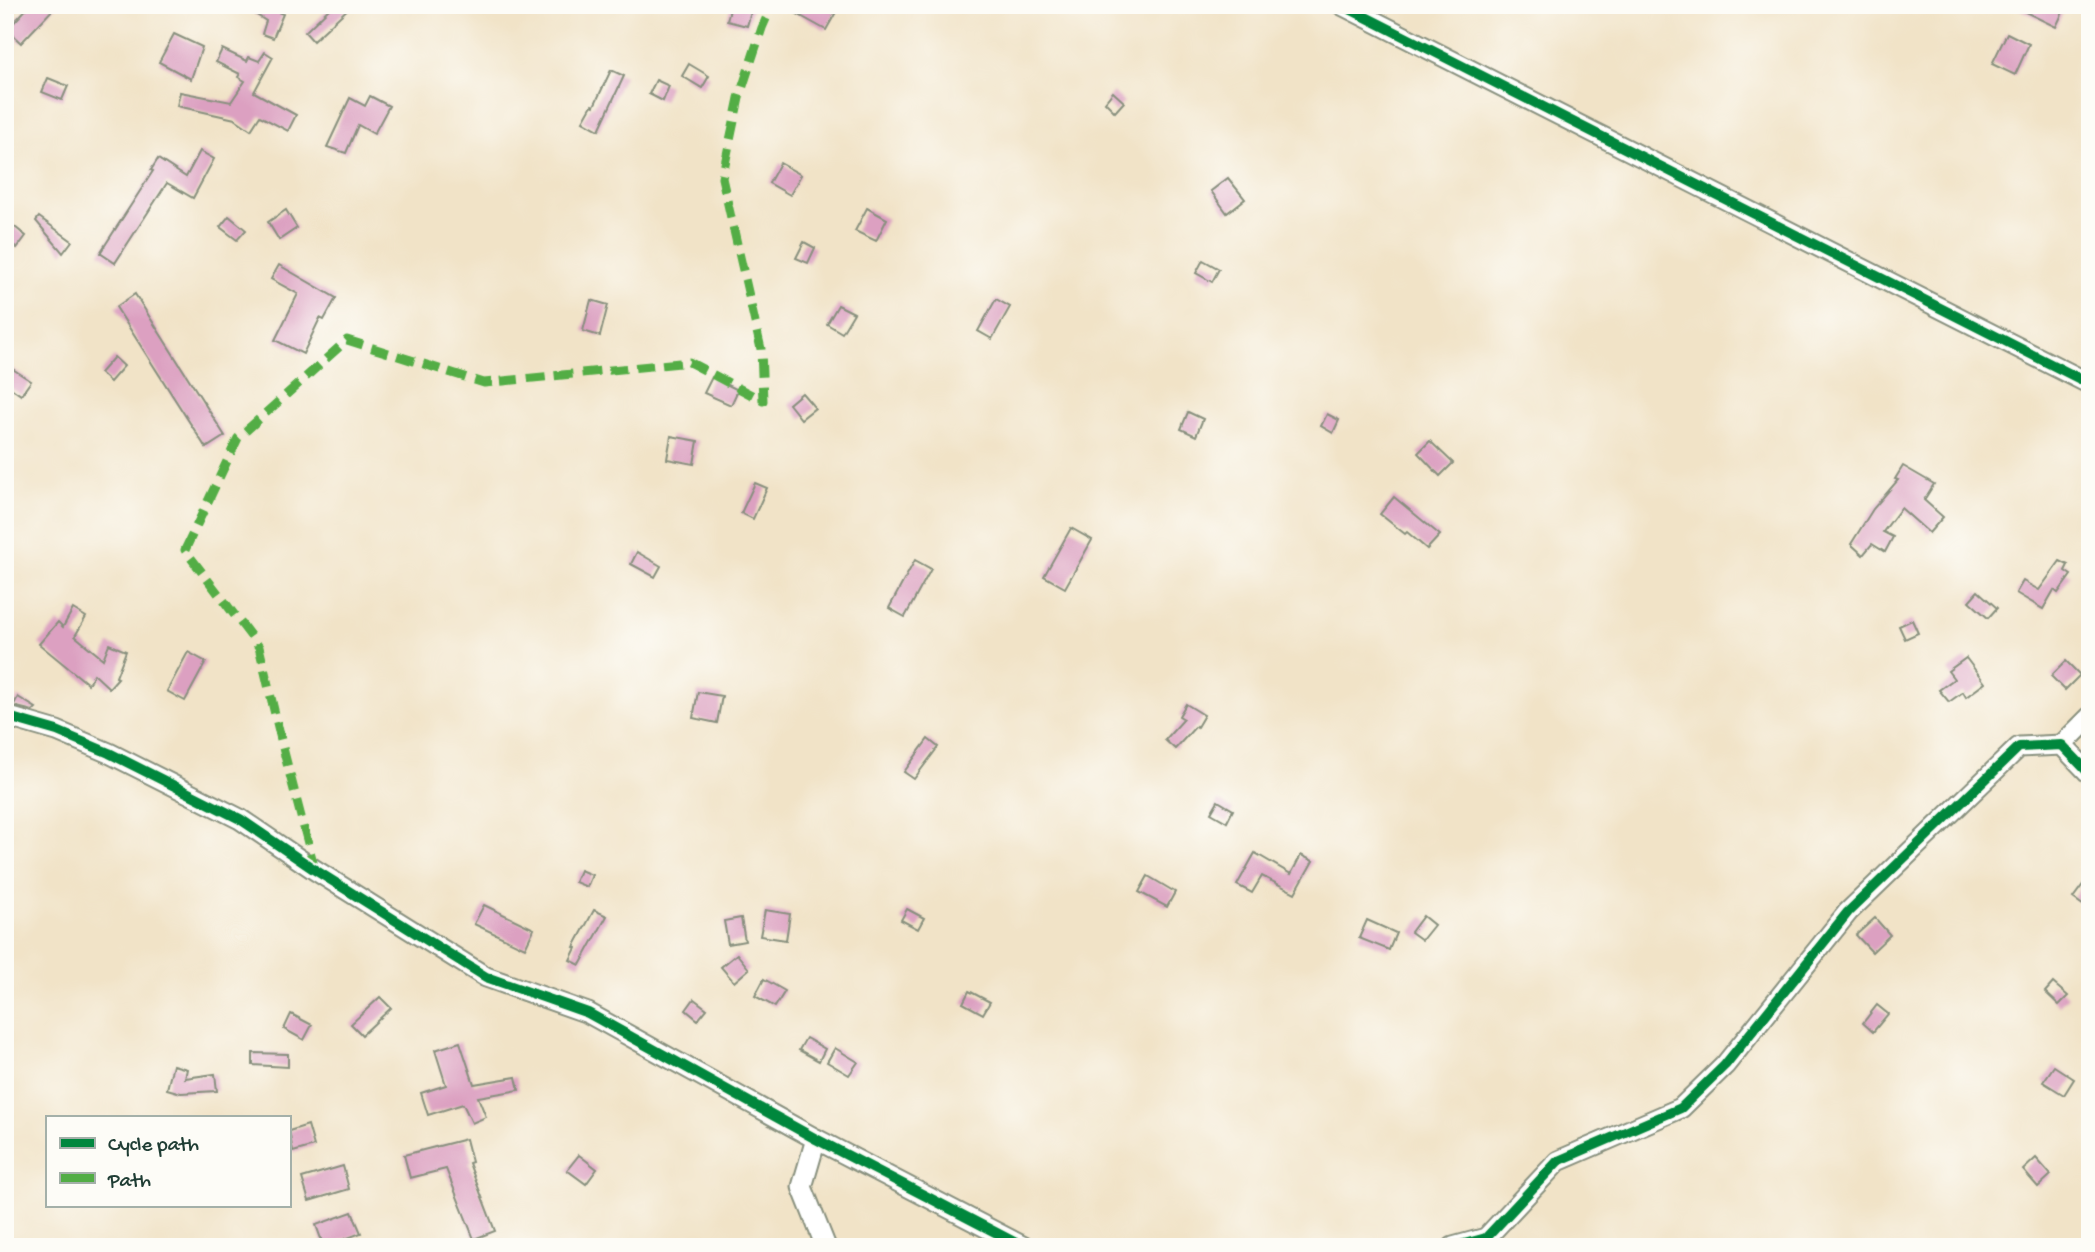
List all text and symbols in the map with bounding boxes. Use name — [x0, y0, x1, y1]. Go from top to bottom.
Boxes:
legend — [46, 1116, 290, 1206]
text: Cycle path — [108, 1134, 199, 1159]
text: Path — [107, 1170, 151, 1195]

